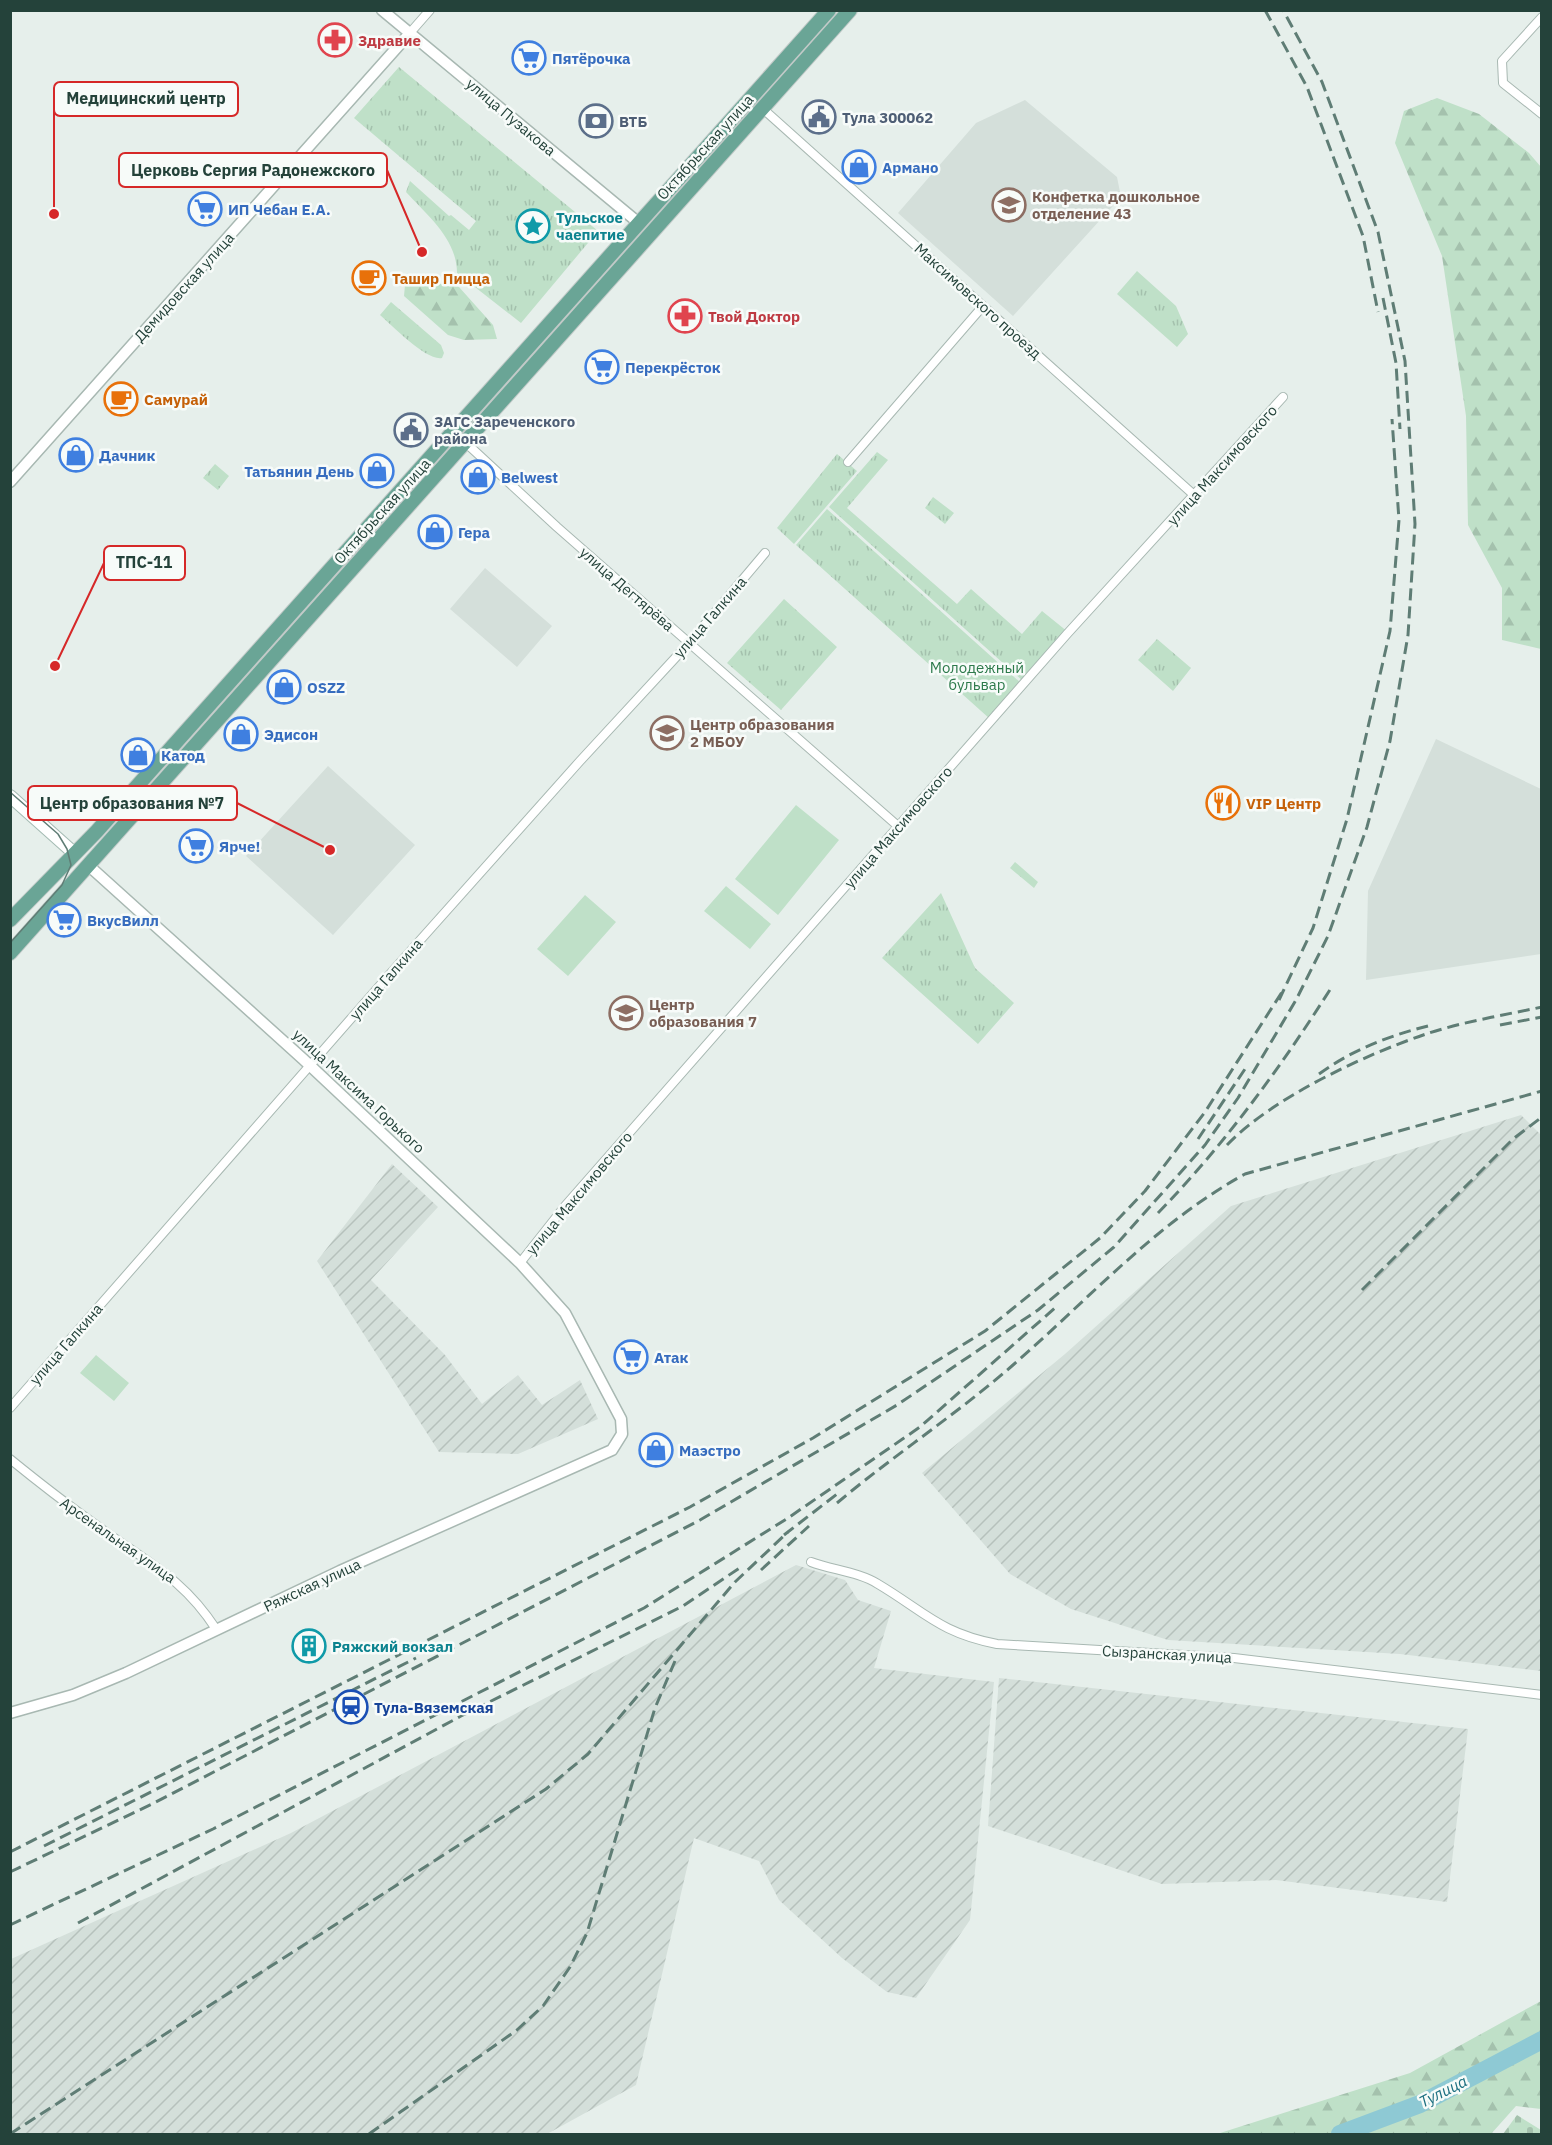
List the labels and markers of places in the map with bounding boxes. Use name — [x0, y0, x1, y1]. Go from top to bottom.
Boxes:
pharmacy icon: Здравие — [317, 22, 353, 58]
place label: Здравие — [358, 31, 421, 50]
supermarket icon: Пятёрочка — [511, 40, 547, 76]
place label: Пятёрочка — [552, 49, 631, 68]
callout: Медицинский центр — [54, 82, 238, 116]
public building icon: Тула 300062 — [801, 99, 837, 135]
bank icon: ВТБ — [578, 103, 614, 139]
place label: Тула 300062 — [842, 108, 933, 127]
place label: ВТБ — [619, 112, 647, 131]
shop icon: Армано — [841, 149, 877, 185]
callout: Церковь Сергия Радонежского — [119, 153, 387, 187]
place label: Армано — [882, 158, 938, 177]
school or university icon: Конфетка дошкольное отделение 43 — [991, 187, 1027, 223]
place label: Конфетка дошкольное отделение 43 — [1032, 187, 1200, 223]
supermarket icon: ИП Чебан Е.А. — [187, 191, 223, 227]
place label: ИП Чебан Е.А. — [228, 200, 331, 219]
place icon: Тульское чаепитие — [515, 208, 551, 244]
place label: Тульское чаепитие — [556, 208, 625, 244]
cafe icon: Ташир Пицца — [351, 260, 387, 296]
place label: Ташир Пицца — [392, 269, 491, 288]
pharmacy icon: Твой Доктор — [667, 298, 703, 334]
place label: Твой Доктор — [708, 307, 800, 326]
supermarket icon: Перекрёсток — [584, 349, 620, 385]
place label: Перекрёсток — [625, 358, 721, 377]
cafe icon: Самурай — [103, 381, 139, 417]
place label: Самурай — [144, 390, 208, 409]
public building icon: ЗАГС Зареченского района — [393, 412, 429, 448]
place label: ЗАГС Зареченского района — [434, 412, 575, 448]
shop icon: Дачник — [58, 437, 94, 473]
place label: Дачник — [99, 446, 156, 465]
shop icon: Татьянин День — [359, 453, 395, 489]
shop icon: Belwest — [460, 459, 496, 495]
place label: Татьянин День — [244, 462, 355, 481]
place label: Belwest — [501, 468, 558, 487]
shop icon: Гера — [417, 514, 453, 550]
place label: Гера — [458, 523, 491, 542]
callout: ТПС-11 — [104, 546, 185, 580]
shop icon: OSZZ — [266, 669, 302, 705]
place label: OSZZ — [307, 678, 345, 697]
school or university icon: Центр образования 2 МБОУ — [649, 715, 685, 751]
place label: Центр образования 2 МБОУ — [690, 715, 834, 751]
shop icon: Эдисон — [223, 716, 259, 752]
place label: Эдисон — [264, 725, 318, 744]
shop icon: Катод — [120, 737, 156, 773]
place label: Катод — [161, 746, 205, 765]
restaurant icon: VIP Центр — [1205, 785, 1241, 821]
callout: Центр образования №7 — [28, 786, 237, 820]
place label: VIP Центр — [1246, 794, 1321, 813]
supermarket icon: Ярче! — [178, 828, 214, 864]
place label: Ярче! — [219, 837, 260, 856]
supermarket icon: ВкусВилл — [46, 902, 82, 938]
place label: ВкусВилл — [87, 911, 159, 930]
school or university icon: Центр образования 7 — [608, 995, 644, 1031]
place label: Центр образования 7 — [649, 995, 757, 1031]
supermarket icon: Атак — [613, 1339, 649, 1375]
place label: Атак — [654, 1348, 689, 1367]
shop icon: Маэстро — [638, 1432, 674, 1468]
place label: Маэстро — [679, 1441, 741, 1460]
building icon: Ряжский вокзал — [291, 1628, 327, 1664]
place label: Ряжский вокзал — [332, 1637, 453, 1656]
station icon: Тула-Вяземская — [333, 1689, 369, 1725]
place label: Тула-Вяземская — [374, 1698, 494, 1717]

